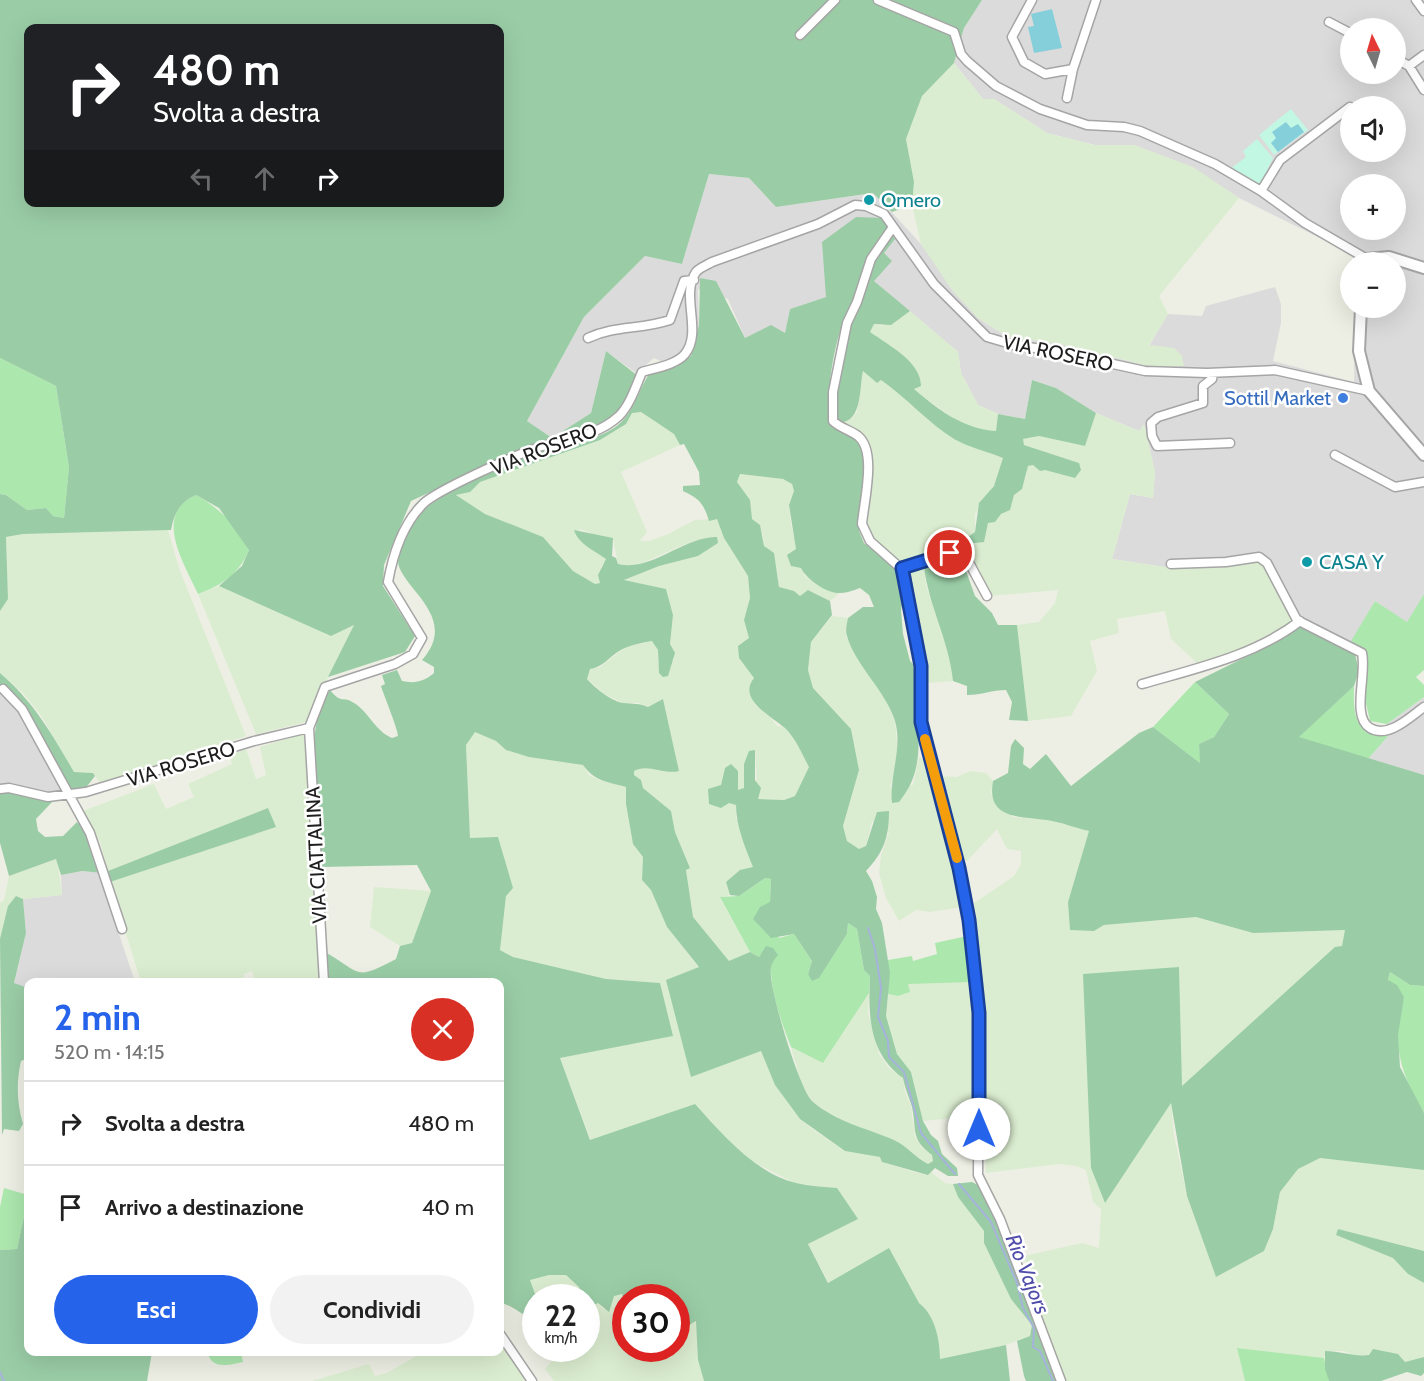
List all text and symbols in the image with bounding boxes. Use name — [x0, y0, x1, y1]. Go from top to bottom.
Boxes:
north arrow — [1340, 18, 1406, 84]
map controls — [1340, 18, 1406, 318]
text: 480 m — [153, 44, 280, 96]
icon: right — [54, 48, 132, 126]
text: Svolta a destra — [153, 96, 320, 129]
button: sound — [1340, 96, 1406, 162]
icon: left — [185, 162, 218, 195]
icon: ahead — [248, 162, 281, 195]
icon: right — [311, 162, 344, 195]
button: + — [1340, 174, 1406, 240]
place label: Omero — [881, 188, 941, 212]
marker: Omero — [862, 193, 876, 207]
button: − — [1340, 252, 1406, 318]
street label: VIA ROSERO — [1001, 330, 1115, 376]
place label: Sottil Market — [1224, 386, 1331, 410]
marker: Sottil Market — [1336, 391, 1350, 405]
street label: VIA ROSERO — [488, 418, 600, 480]
pin — [924, 527, 975, 578]
icon: arrive — [933, 536, 966, 569]
place label: CASA Y — [1319, 550, 1384, 574]
marker: CASA Y — [1300, 555, 1314, 569]
street label: VIA ROSERO — [124, 736, 238, 792]
street label: VIA CIATTALINA — [300, 785, 332, 924]
text: 2 min — [54, 995, 141, 1039]
button: close — [411, 998, 474, 1061]
text: 520 m · 14:15 — [54, 1040, 165, 1064]
position arrow — [947, 1097, 1011, 1161]
icon: right — [54, 1107, 87, 1140]
text: Svolta a destra — [105, 1110, 245, 1137]
text: 480 m — [408, 1110, 474, 1137]
icon: arrive — [54, 1191, 87, 1224]
text: Arrivo a destinazione — [105, 1194, 303, 1221]
text: 40 m — [422, 1194, 474, 1221]
water label: Rio Vajors — [1000, 1230, 1055, 1318]
button: Esci — [54, 1275, 258, 1344]
button: Condividi — [270, 1275, 474, 1344]
speed limit sign: 30 — [612, 1284, 690, 1362]
text: 22 — [545, 1297, 577, 1334]
text: km/h — [545, 1329, 577, 1347]

